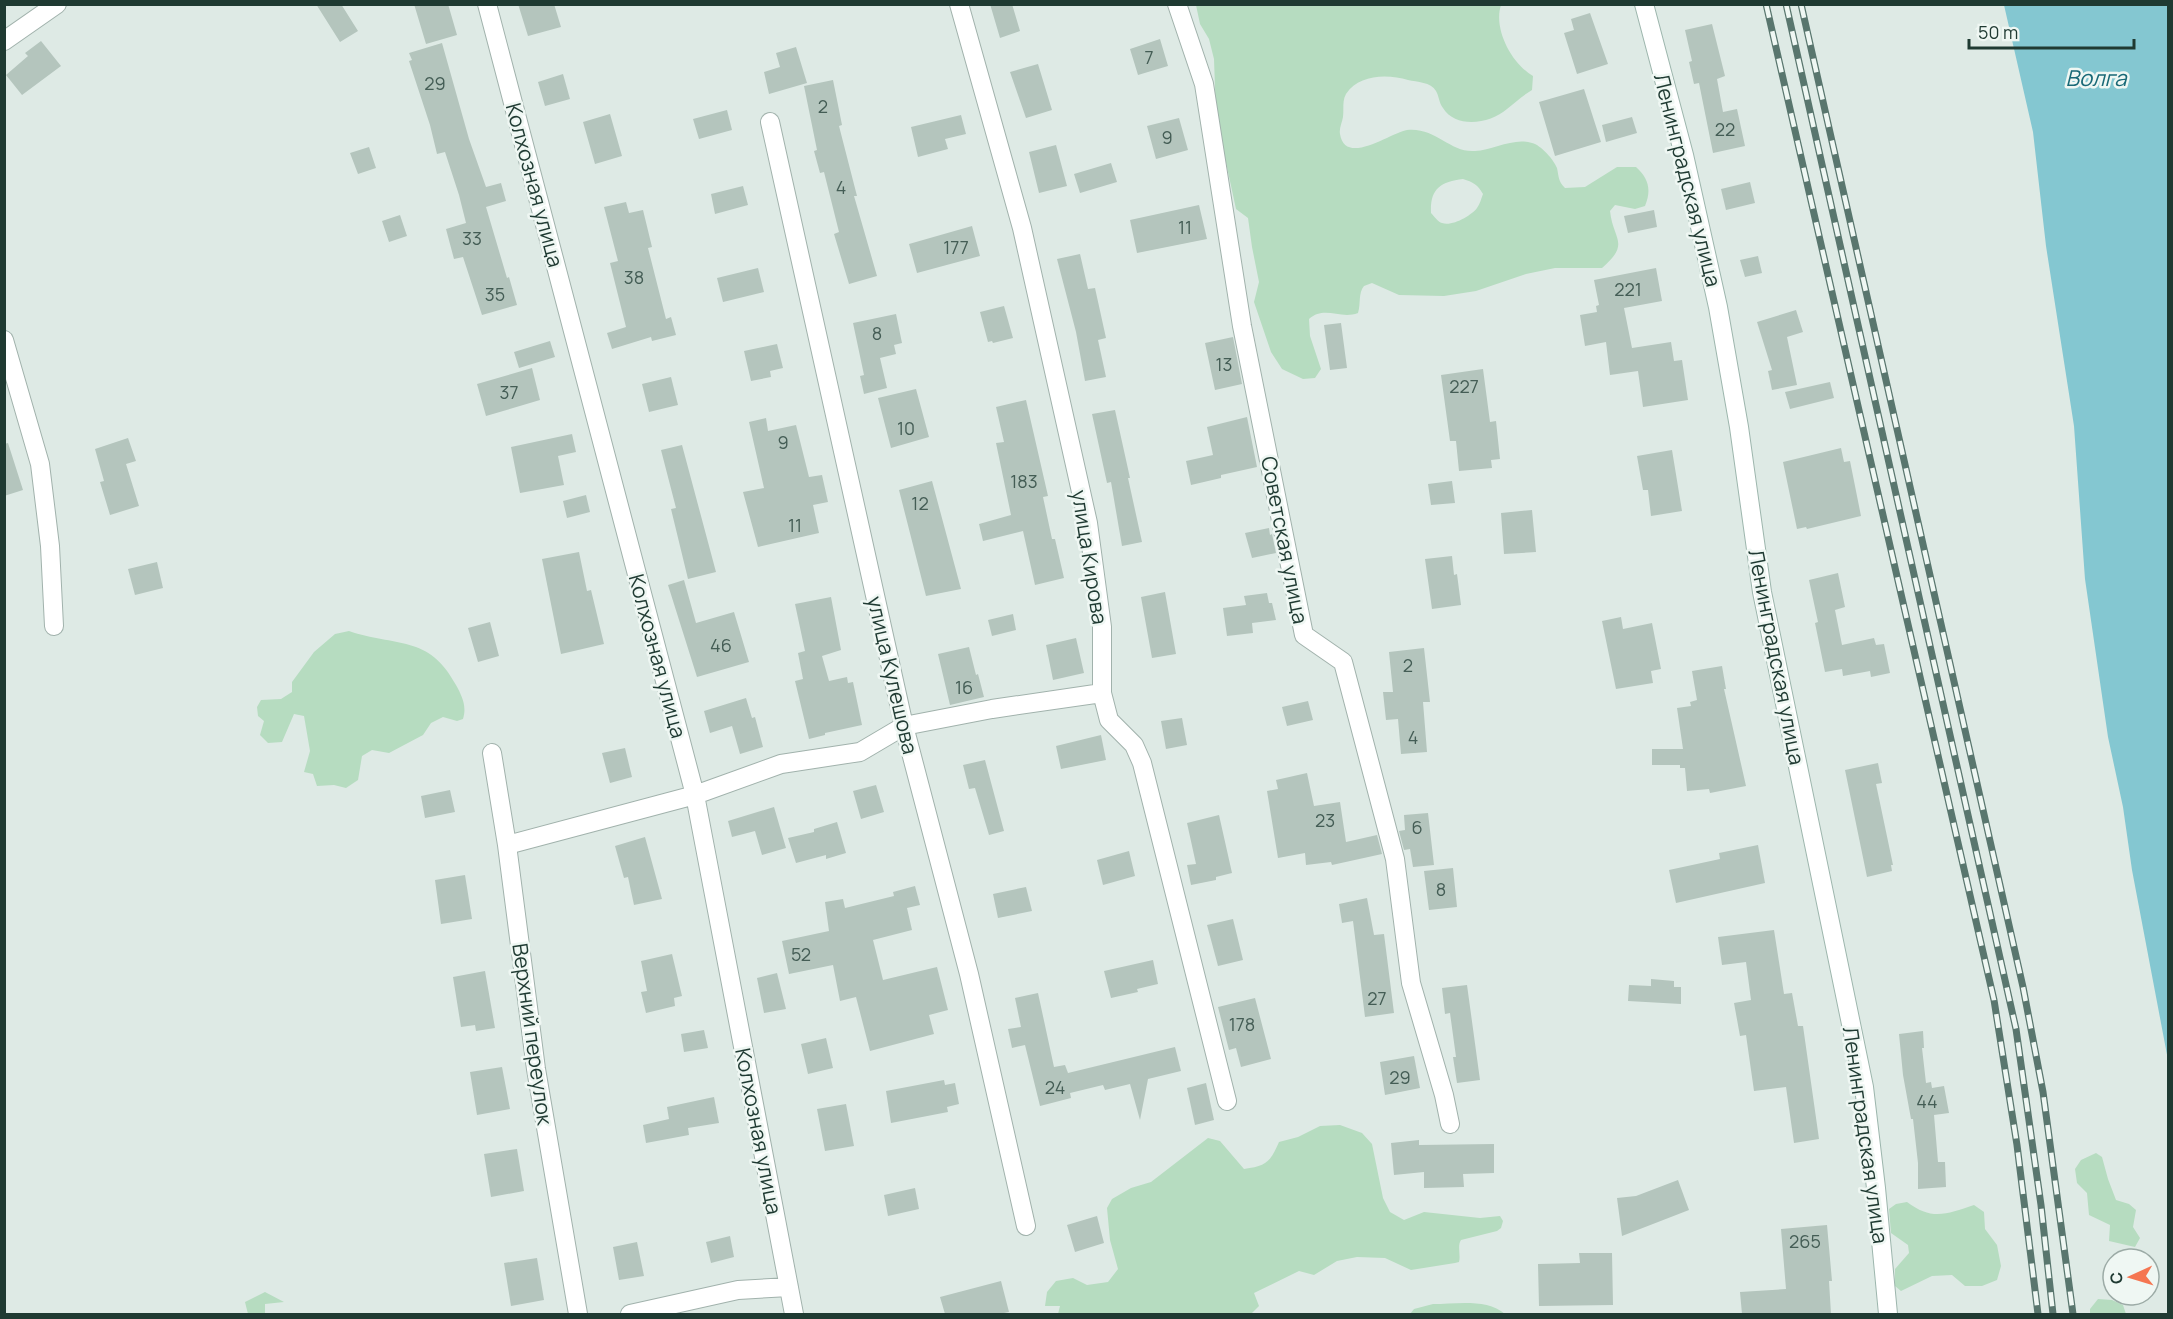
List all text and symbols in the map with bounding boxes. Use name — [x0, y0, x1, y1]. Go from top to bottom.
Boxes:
scale bar — [1969, 12, 2134, 50]
text: 50 m — [1978, 20, 2018, 44]
house number: 7 — [1144, 45, 1154, 69]
water label: Волга — [2065, 63, 2128, 93]
street label: Ленинградская улица — [1648, 70, 1728, 290]
house number: 29 — [424, 71, 446, 95]
house number: 2 — [818, 94, 828, 118]
street label: Колхозная улица — [500, 100, 570, 270]
house number: 22 — [1715, 117, 1735, 141]
house number: 9 — [1161, 125, 1173, 149]
house number: 4 — [836, 175, 846, 199]
house number: 11 — [1178, 215, 1192, 239]
house number: 33 — [462, 226, 482, 250]
house number: 177 — [943, 235, 969, 259]
house number: 38 — [624, 265, 644, 289]
house number: 221 — [1614, 277, 1642, 301]
house number: 35 — [485, 282, 505, 306]
house number: 8 — [872, 321, 882, 345]
house number: 13 — [1216, 352, 1232, 376]
house number: 227 — [1449, 374, 1479, 398]
house number: 37 — [500, 380, 519, 404]
house number: 10 — [897, 416, 915, 440]
house number: 9 — [777, 430, 789, 454]
street label: Советская улица — [1255, 454, 1315, 626]
house number: 183 — [1010, 469, 1038, 493]
street label: улица Кирова — [1066, 488, 1114, 626]
house number: 12 — [911, 491, 929, 515]
house number: 11 — [788, 513, 802, 537]
street label: Ленинградская улица — [1742, 547, 1812, 767]
street label: Колхозная улица — [623, 571, 693, 741]
street label: улица Кулешова — [861, 593, 925, 757]
house number: 46 — [710, 633, 732, 657]
house number: 2 — [1403, 653, 1413, 677]
house number: 16 — [955, 675, 973, 699]
house number: 4 — [1408, 725, 1418, 749]
house number: 23 — [1315, 808, 1335, 832]
house number: 6 — [1411, 815, 1423, 839]
house number: 8 — [1436, 877, 1446, 901]
street label: Верхний переулок — [506, 941, 560, 1127]
house number: 52 — [791, 942, 811, 966]
house number: 27 — [1367, 986, 1387, 1010]
house number: 178 — [1229, 1012, 1255, 1036]
street label: Ленинградская улица — [1837, 1025, 1895, 1245]
street label: Колхозная улица — [729, 1045, 789, 1217]
house number: 29 — [1389, 1065, 1411, 1089]
house number: 24 — [1045, 1075, 1065, 1099]
house number: 44 — [1916, 1089, 1938, 1113]
house number: 265 — [1789, 1229, 1821, 1253]
north arrow — [2101, 1247, 2161, 1307]
text: С — [2105, 1271, 2127, 1285]

